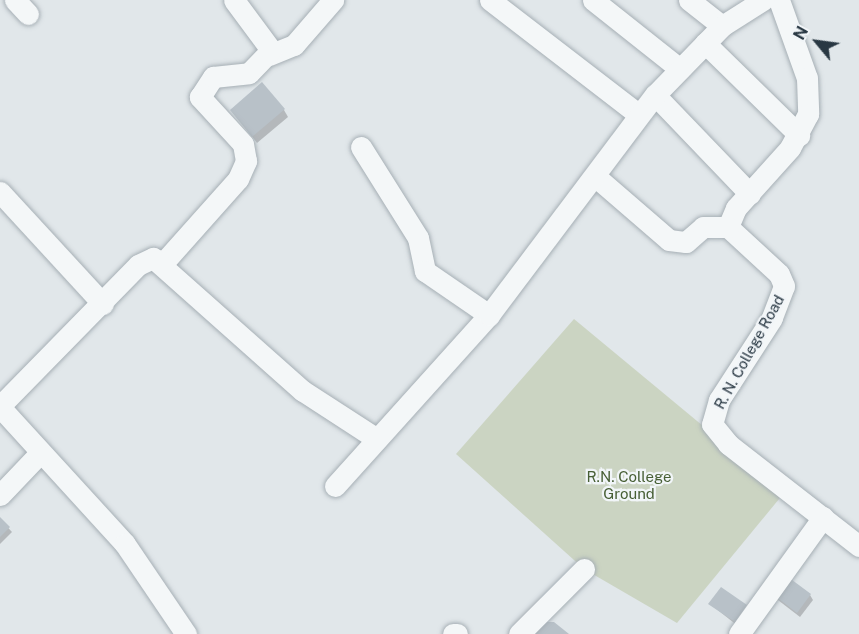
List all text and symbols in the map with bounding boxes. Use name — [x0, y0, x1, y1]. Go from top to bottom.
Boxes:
north arrow — [787, 12, 847, 72]
text: N — [789, 23, 812, 43]
street label: R. N. College Road — [710, 292, 788, 412]
park label: R.N. College Ground — [586, 467, 672, 502]

